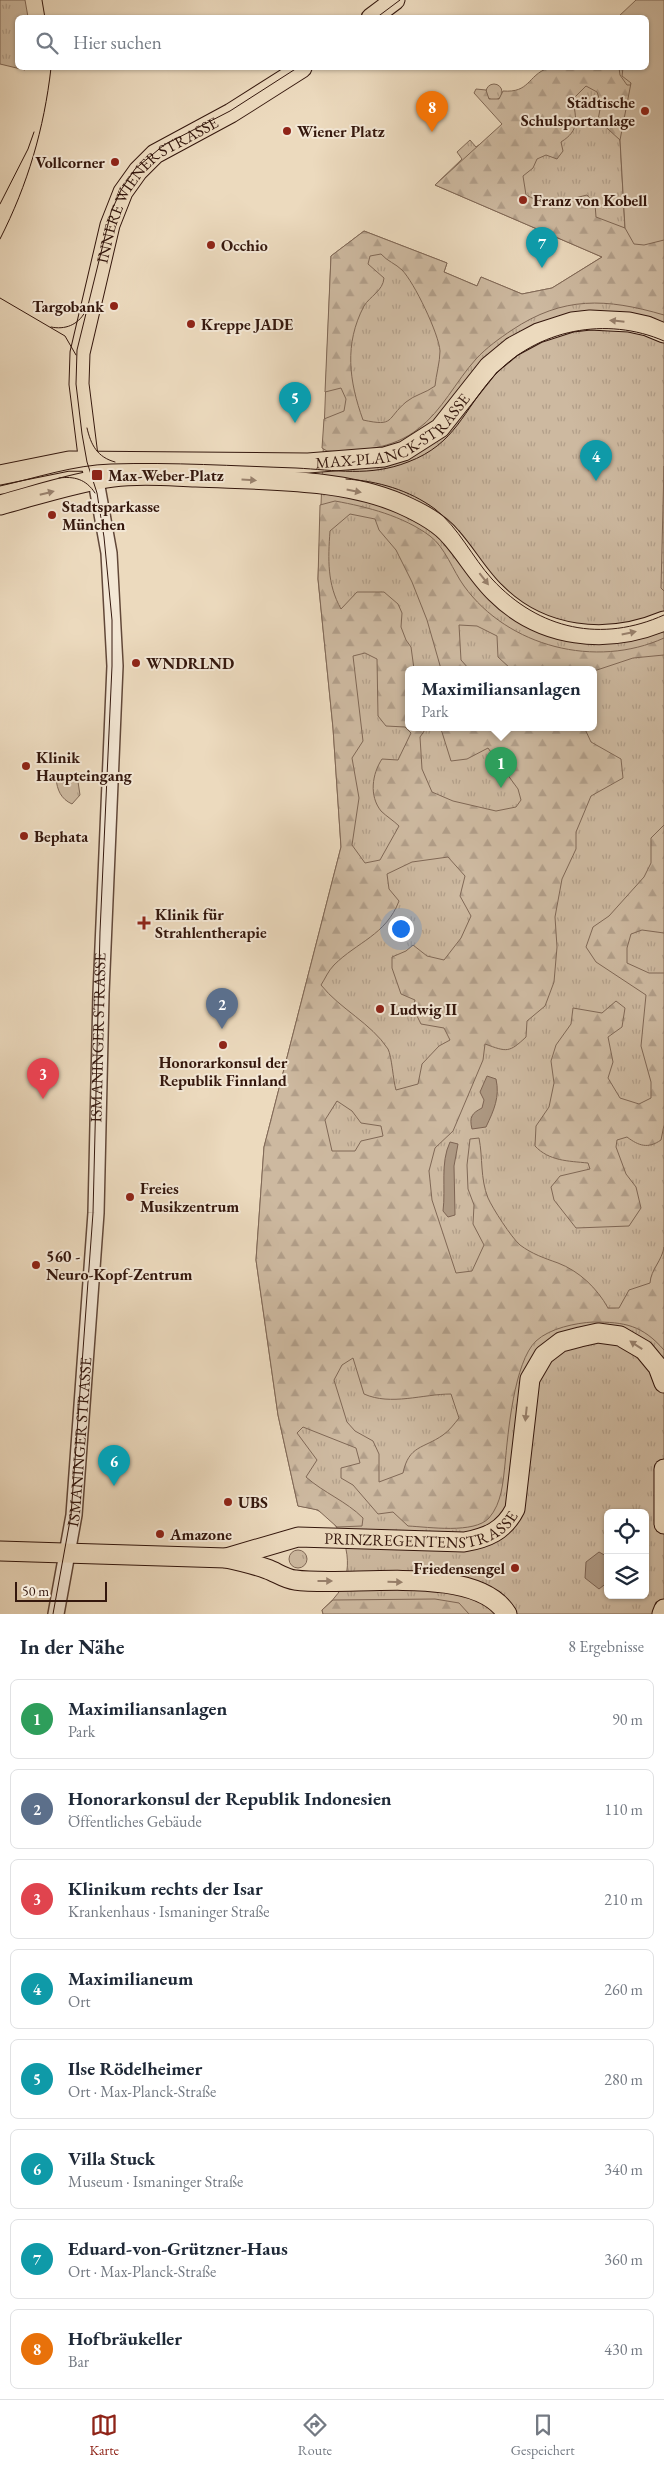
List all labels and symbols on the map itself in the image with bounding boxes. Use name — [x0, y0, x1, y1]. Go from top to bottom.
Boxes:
pin: 8 — [416, 91, 448, 132]
place label: Städtische Schulsportanlage — [521, 92, 635, 131]
marker: Städtische Schulsportanlage — [639, 105, 651, 117]
street label: INNERE WIENER STRASSE — [91, 112, 222, 265]
place label: Wiener Platz — [297, 121, 385, 142]
marker: Wiener Platz — [281, 125, 293, 137]
place label: Vollcorner — [35, 152, 105, 173]
marker: Vollcorner — [109, 156, 121, 168]
place label: Franz von Kobell — [533, 190, 648, 211]
marker: Franz von Kobell — [517, 194, 529, 206]
pin: 7 — [526, 227, 558, 268]
place label: Occhio — [221, 235, 268, 256]
marker: Occhio — [205, 239, 217, 251]
place label: Targobank — [32, 296, 104, 317]
marker: Targobank — [108, 300, 120, 312]
place label: Kreppe JADE — [201, 314, 293, 335]
one-way arrow — [609, 317, 625, 325]
marker: Kreppe JADE — [185, 318, 197, 330]
pin: 5 — [279, 382, 311, 423]
street label: MAX-PLANCK-STRASSE — [315, 389, 475, 473]
pin: 4 — [580, 440, 612, 481]
place label: Max-Weber-Platz — [108, 465, 224, 486]
marker: Max-Weber-Platz — [90, 468, 104, 482]
one-way arrow — [241, 477, 257, 485]
one-way arrow — [347, 487, 362, 495]
one-way arrow — [40, 489, 55, 497]
place label: Stadtsparkasse München — [62, 496, 160, 535]
marker: Stadtsparkasse München — [46, 509, 58, 521]
one-way arrow — [479, 572, 489, 586]
one-way arrow — [622, 628, 638, 636]
place label: WNDRLND — [146, 653, 234, 674]
marker: WNDRLND — [130, 657, 142, 669]
place label: Klinik Haupteingang — [36, 747, 133, 786]
pin: 1 — [485, 747, 517, 788]
marker: Klinik Haupteingang — [20, 760, 32, 772]
place label: Bephata — [34, 826, 89, 847]
marker: Bephata — [18, 830, 30, 842]
place label: Klinik für Strahlentherapie — [155, 904, 267, 943]
marker: Klinik für Strahlentherapie — [137, 916, 151, 930]
your location — [388, 916, 414, 942]
street label: ISMANINGER STRASSE — [85, 952, 110, 1123]
pin: 2 — [206, 988, 238, 1029]
place label: Ludwig II — [390, 999, 457, 1020]
marker: Ludwig II — [374, 1003, 386, 1015]
marker: Honorarkonsul der Republik Finnland — [217, 1039, 229, 1051]
place label: Honorarkonsul der Republik Finnland — [159, 1052, 288, 1091]
pin: 3 — [27, 1058, 59, 1099]
place label: Freies Musikzentrum — [140, 1178, 239, 1217]
marker: Freies Musikzentrum — [124, 1191, 136, 1203]
place label: 560 - Neuro-Kopf-Zentrum — [46, 1246, 193, 1285]
marker: 560 - Neuro-Kopf-Zentrum — [30, 1259, 42, 1271]
one-way arrow — [629, 1340, 643, 1349]
street label: ISMANINGER STRASSE — [62, 1356, 96, 1528]
one-way arrow — [522, 1406, 530, 1422]
pin: 6 — [98, 1445, 130, 1486]
place label: UBS — [238, 1492, 268, 1513]
marker: UBS — [222, 1496, 234, 1508]
street label: PRINZREGENTENSTRASSE — [324, 1507, 523, 1553]
place label: Amazone — [169, 1524, 232, 1545]
marker: Amazone — [154, 1528, 166, 1540]
place label: Friedensengel — [414, 1558, 505, 1579]
marker: Friedensengel — [509, 1562, 521, 1574]
one-way arrow — [318, 1577, 334, 1585]
one-way arrow — [387, 1578, 403, 1586]
scale bar — [15, 1579, 108, 1602]

